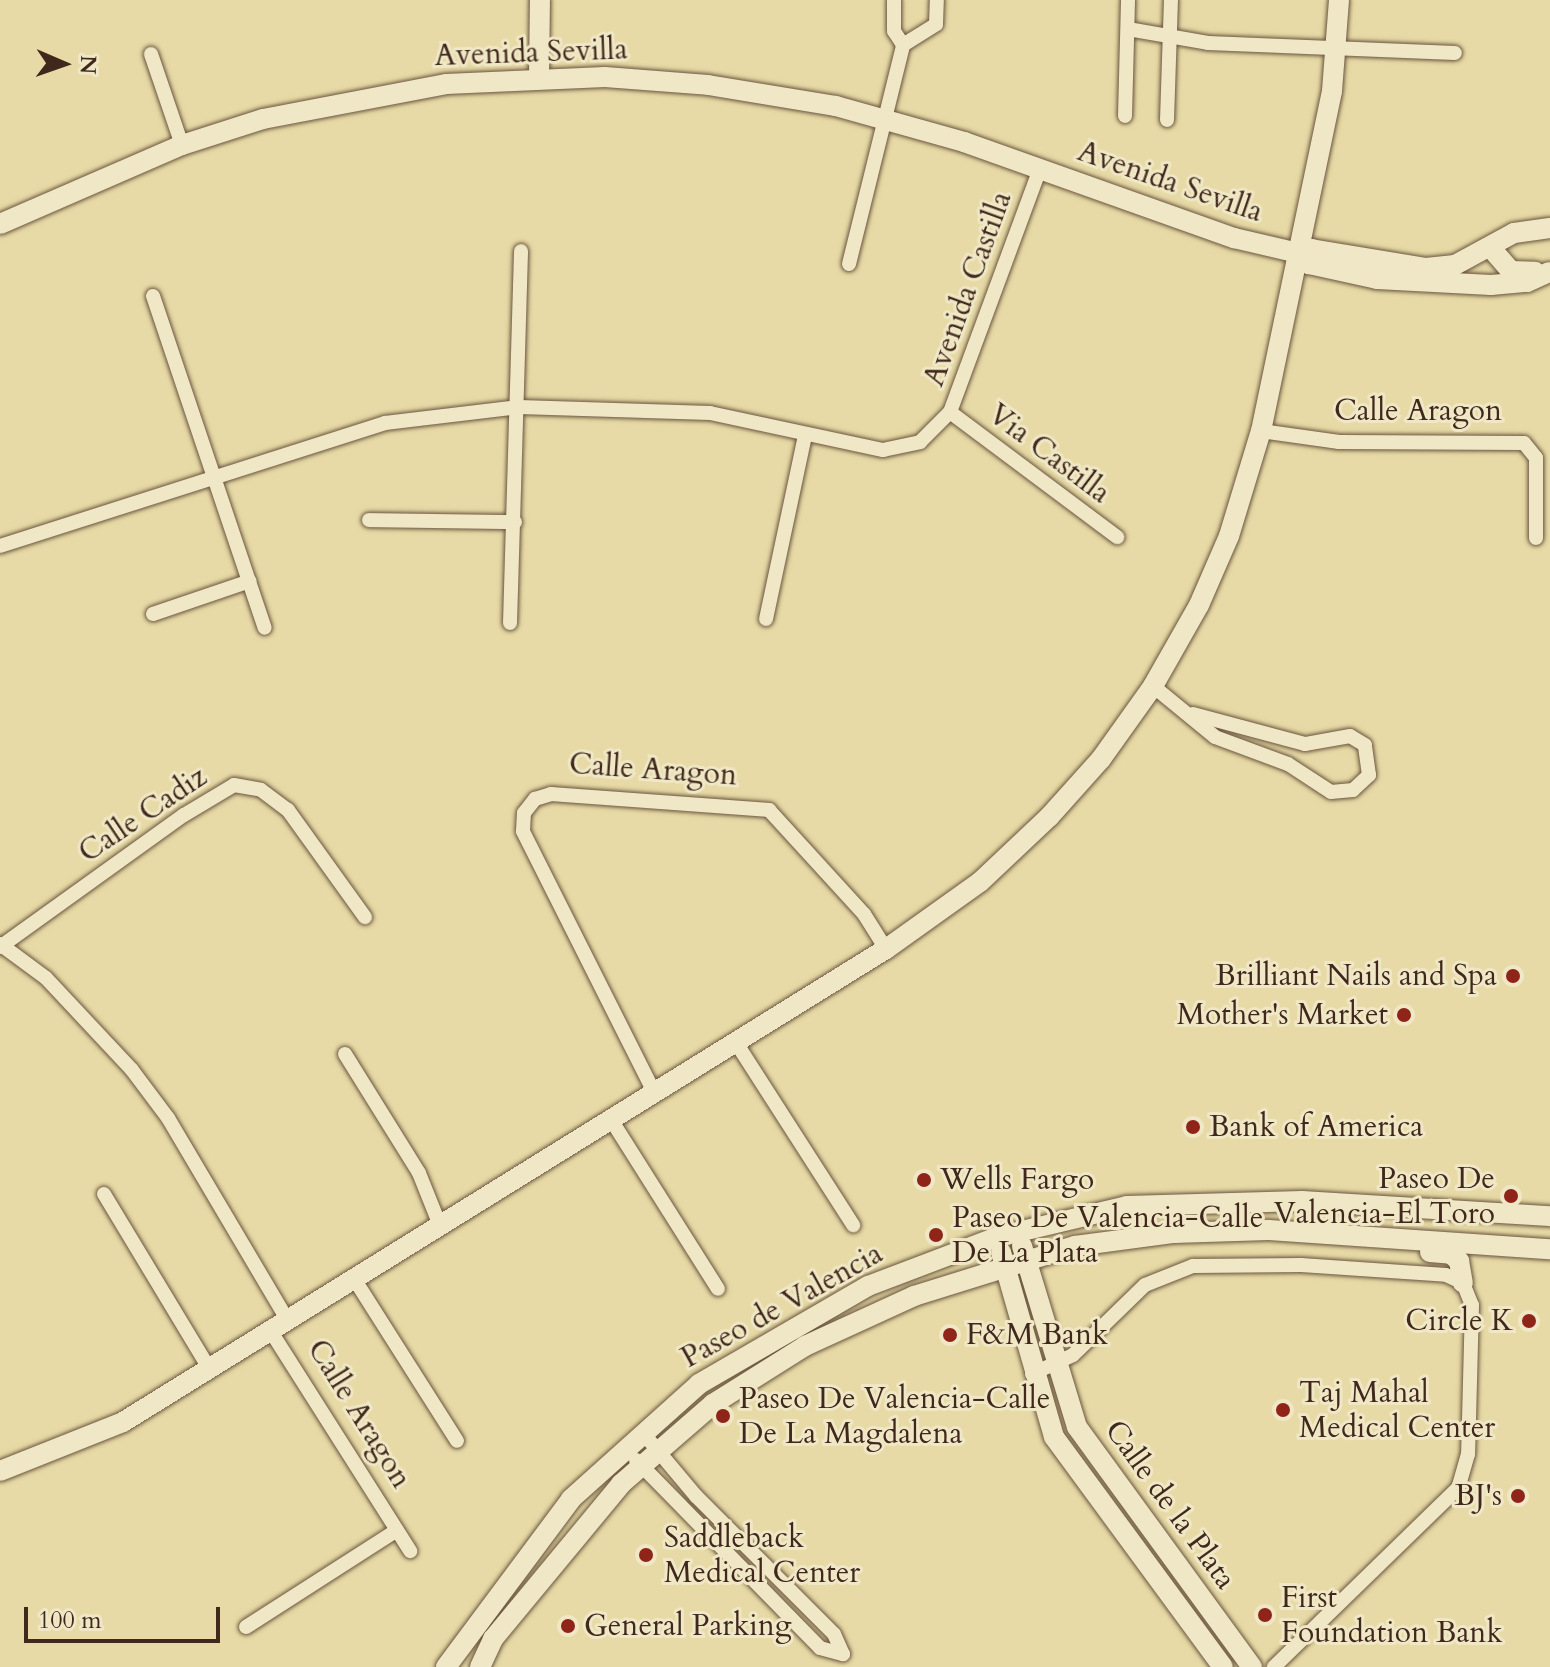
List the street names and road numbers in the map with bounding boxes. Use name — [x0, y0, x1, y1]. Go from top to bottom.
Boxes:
street label: Avenida Sevilla — [434, 32, 628, 74]
street label: Avenida Sevilla — [1073, 134, 1267, 230]
street label: Avenida Castilla — [916, 187, 1020, 391]
street label: Calle Aragon — [1334, 393, 1502, 429]
street label: Via Castilla — [981, 396, 1117, 512]
street label: Calle Aragon — [568, 746, 738, 794]
street label: Calle Cadiz — [72, 759, 214, 871]
street label: Paseo de Valencia — [675, 1236, 889, 1376]
street label: Calle Aragon — [299, 1333, 419, 1495]
street label: Calle de la Plata — [1097, 1414, 1243, 1596]

